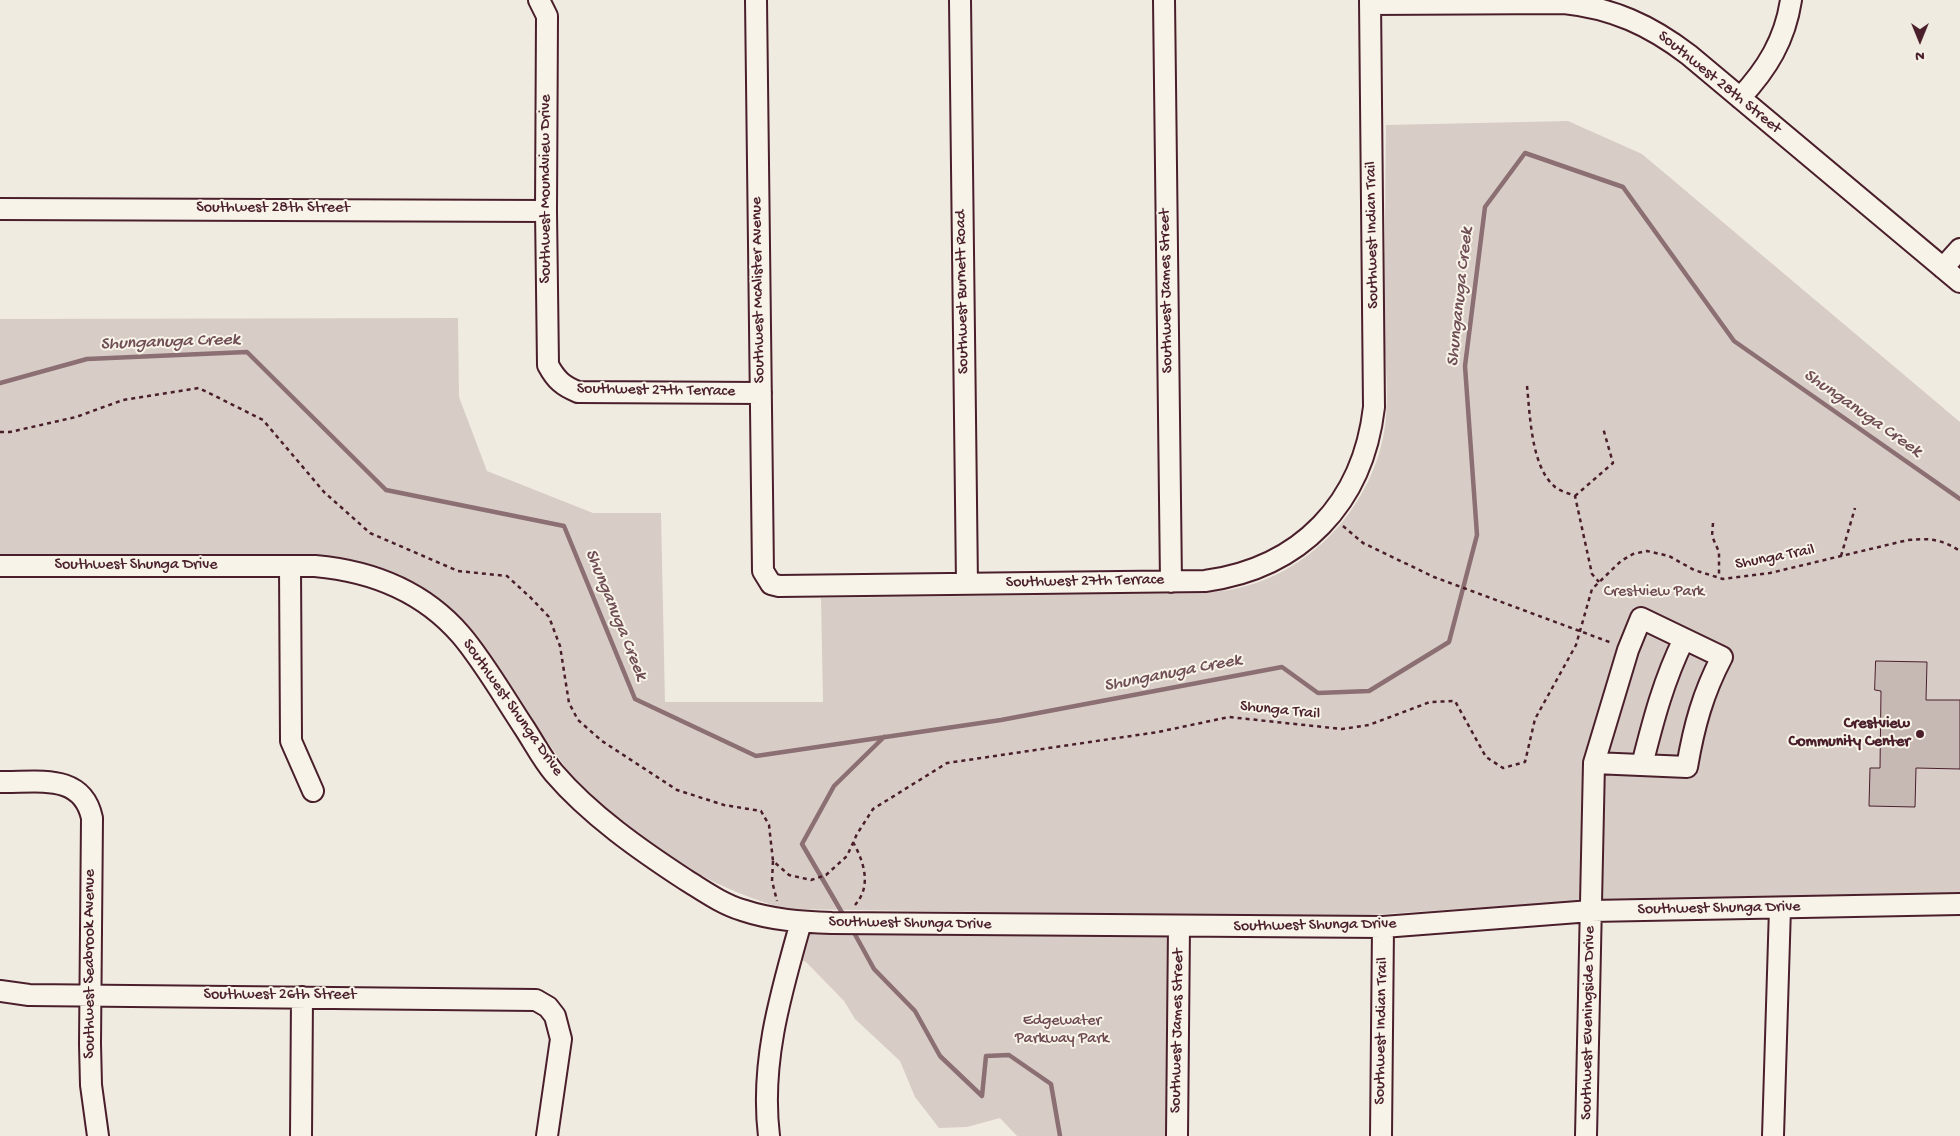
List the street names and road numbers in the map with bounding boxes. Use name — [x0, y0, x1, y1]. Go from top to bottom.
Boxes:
street label: Southwest 28th Street — [1653, 27, 1785, 139]
street label: Southwest Moundview Drive — [537, 95, 557, 283]
street label: Southwest Indian Trail — [1362, 161, 1384, 309]
street label: Southwest McAlister Avenue — [748, 197, 770, 383]
street label: Southwest 28th Street — [196, 199, 350, 219]
street label: Southwest James Street — [1156, 209, 1178, 373]
street label: Southwest Burnett Road — [952, 210, 974, 374]
street label: Southwest 27th Terrace — [577, 380, 735, 402]
street label: Shunga Trail — [1734, 541, 1816, 575]
street label: Southwest Shunga Drive — [54, 556, 218, 576]
street label: Southwest 27th Terrace — [1006, 571, 1164, 593]
street label: Southwest Shunga Drive — [457, 636, 567, 780]
street label: Shunga Trail — [1239, 697, 1321, 725]
street label: Southwest Seabrook Avenue — [81, 869, 101, 1059]
street label: Southwest Shunga Drive — [1637, 898, 1801, 920]
street label: Southwest Shunga Drive — [828, 913, 992, 935]
street label: Southwest Shunga Drive — [1233, 915, 1397, 937]
street label: Southwest Eveningside Drive — [1578, 926, 1600, 1120]
street label: Southwest James Street — [1167, 949, 1189, 1113]
street label: Southwest Indian Trail — [1371, 957, 1393, 1105]
street label: Southwest 26th Street — [204, 986, 356, 1006]

